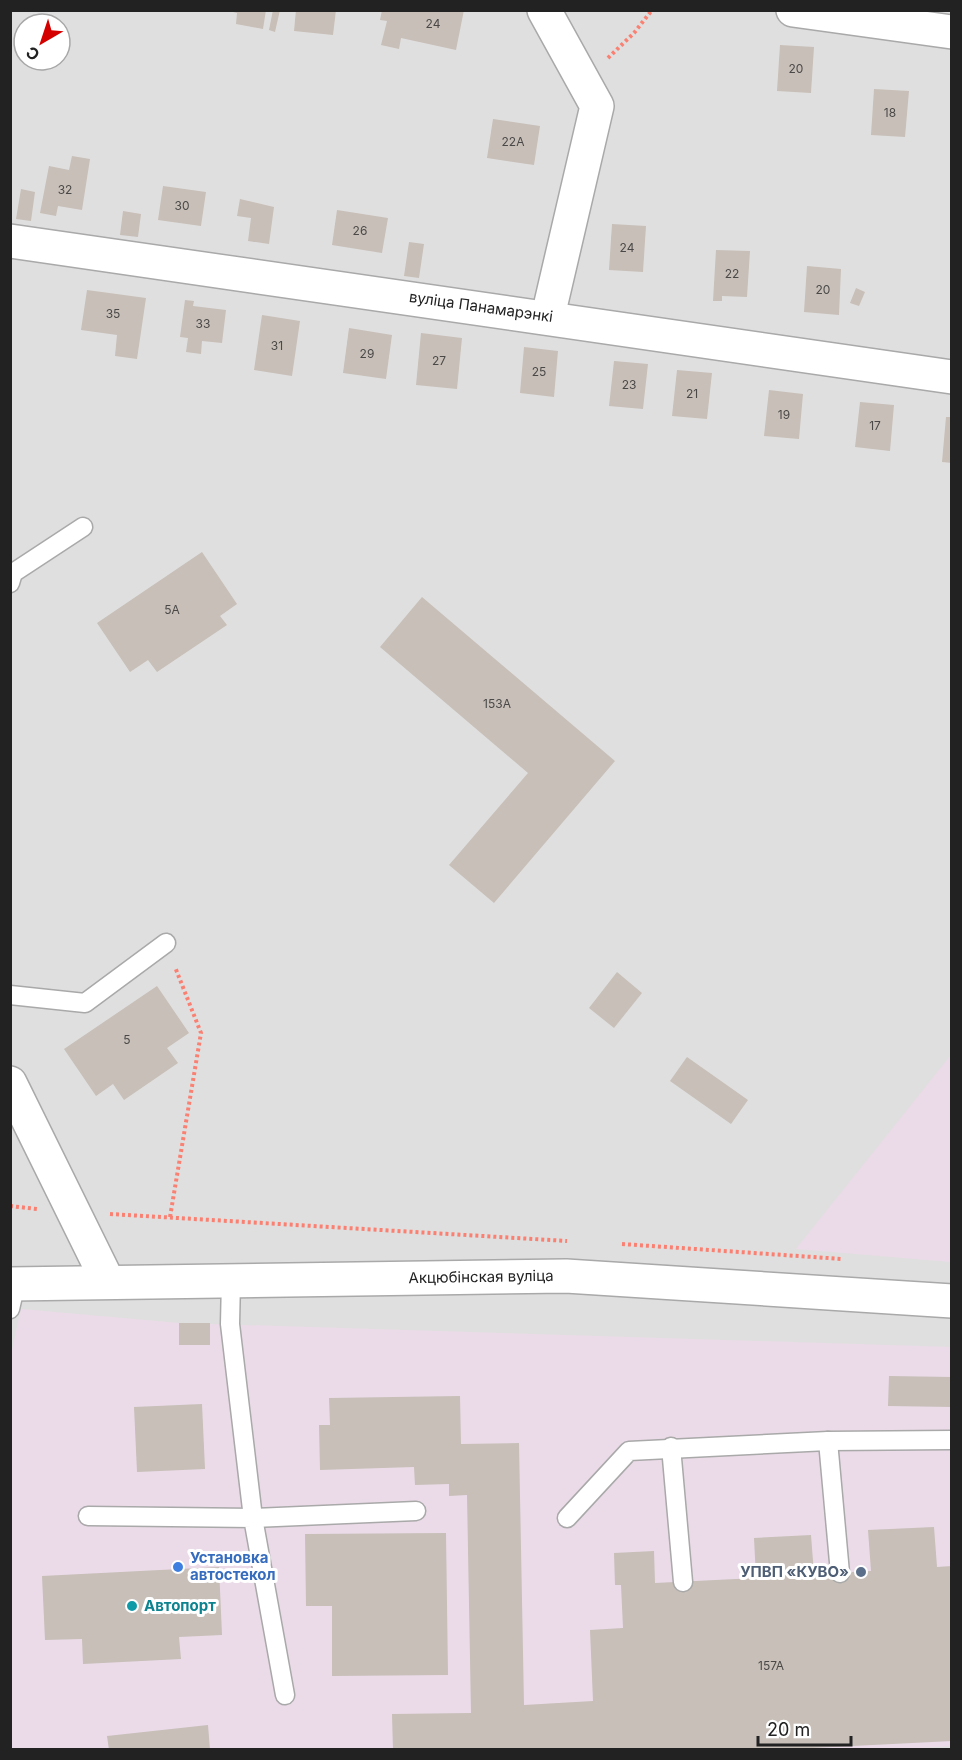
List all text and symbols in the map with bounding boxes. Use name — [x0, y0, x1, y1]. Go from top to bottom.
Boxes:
north arrow — [12, 12, 72, 72]
house number: 24 — [426, 16, 441, 31]
text: С — [22, 42, 43, 65]
house number: 20 — [789, 61, 803, 76]
house number: 18 — [884, 105, 896, 120]
house number: 22А — [502, 134, 524, 149]
house number: 32 — [58, 182, 72, 197]
house number: 30 — [175, 198, 189, 213]
house number: 26 — [353, 223, 367, 238]
house number: 24 — [620, 240, 635, 255]
house number: 22 — [725, 266, 739, 281]
house number: 20 — [816, 282, 830, 297]
street label: вуліца Панамарэнкі — [408, 287, 554, 326]
house number: 35 — [106, 306, 120, 321]
house number: 33 — [196, 316, 210, 331]
house number: 31 — [271, 338, 283, 353]
house number: 29 — [360, 346, 374, 361]
house number: 27 — [432, 353, 446, 368]
house number: 25 — [532, 364, 546, 379]
house number: 23 — [622, 377, 636, 392]
house number: 21 — [686, 386, 698, 401]
house number: 19 — [778, 407, 790, 422]
house number: 17 — [869, 418, 881, 433]
house number: 5А — [164, 602, 180, 617]
house number: 153А — [483, 696, 511, 711]
house number: 5 — [123, 1032, 131, 1047]
street label: Акцюбінская вуліца — [408, 1266, 554, 1287]
place label: Установка автостекол — [190, 1548, 276, 1584]
marker: Установка автостекол — [171, 1560, 185, 1574]
place label: УПВП «КУВО» — [740, 1562, 849, 1581]
marker: УПВП «КУВО» — [854, 1565, 868, 1579]
place label: Автопорт — [144, 1596, 216, 1615]
marker: Автопорт — [125, 1599, 139, 1613]
house number: 157А — [758, 1658, 784, 1673]
scale bar — [758, 1709, 851, 1747]
text: 20 m — [767, 1719, 810, 1740]

